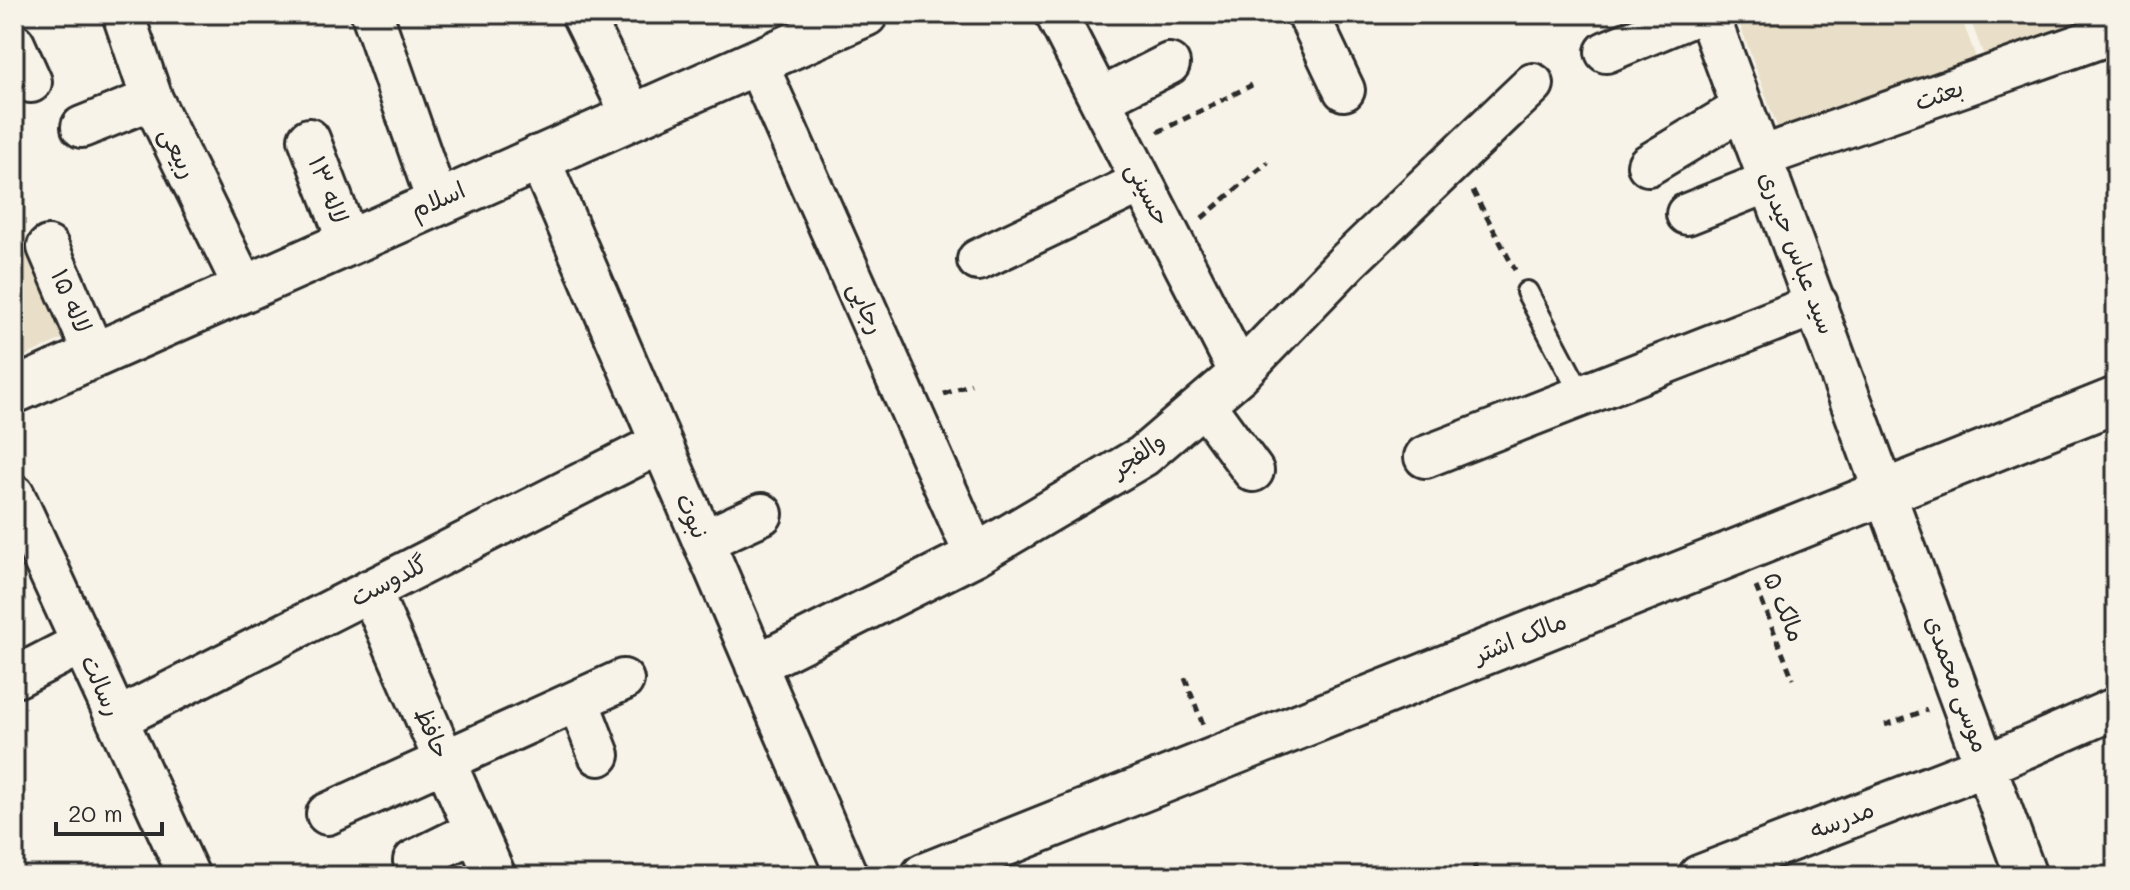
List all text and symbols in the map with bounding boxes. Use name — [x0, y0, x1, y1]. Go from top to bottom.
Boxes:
street label: بعثت — [1910, 71, 1967, 116]
street label: ربیعی — [153, 122, 205, 184]
street label: لاله ۱۳ — [302, 151, 356, 228]
street label: حسینی — [1119, 156, 1178, 231]
street label: سید عباس حیدری — [1753, 167, 1844, 338]
street label: اسلام — [405, 173, 471, 228]
street label: لاله ۱۵ — [45, 264, 100, 337]
street label: رجایی — [841, 276, 893, 339]
street label: والفجر — [1102, 424, 1170, 485]
street label: نبوت — [669, 488, 717, 543]
street label: گلدوست — [345, 547, 432, 612]
street label: مالک ۵ — [1757, 567, 1813, 646]
street label: مالک اشتر — [1466, 604, 1571, 670]
street label: موسی محمدی — [1918, 611, 1998, 757]
street label: رسالت — [75, 650, 130, 721]
street label: حافظ — [409, 702, 458, 763]
scale bar — [56, 786, 162, 836]
street label: مدرسه — [1805, 792, 1878, 845]
text: 20 m — [68, 797, 123, 828]

